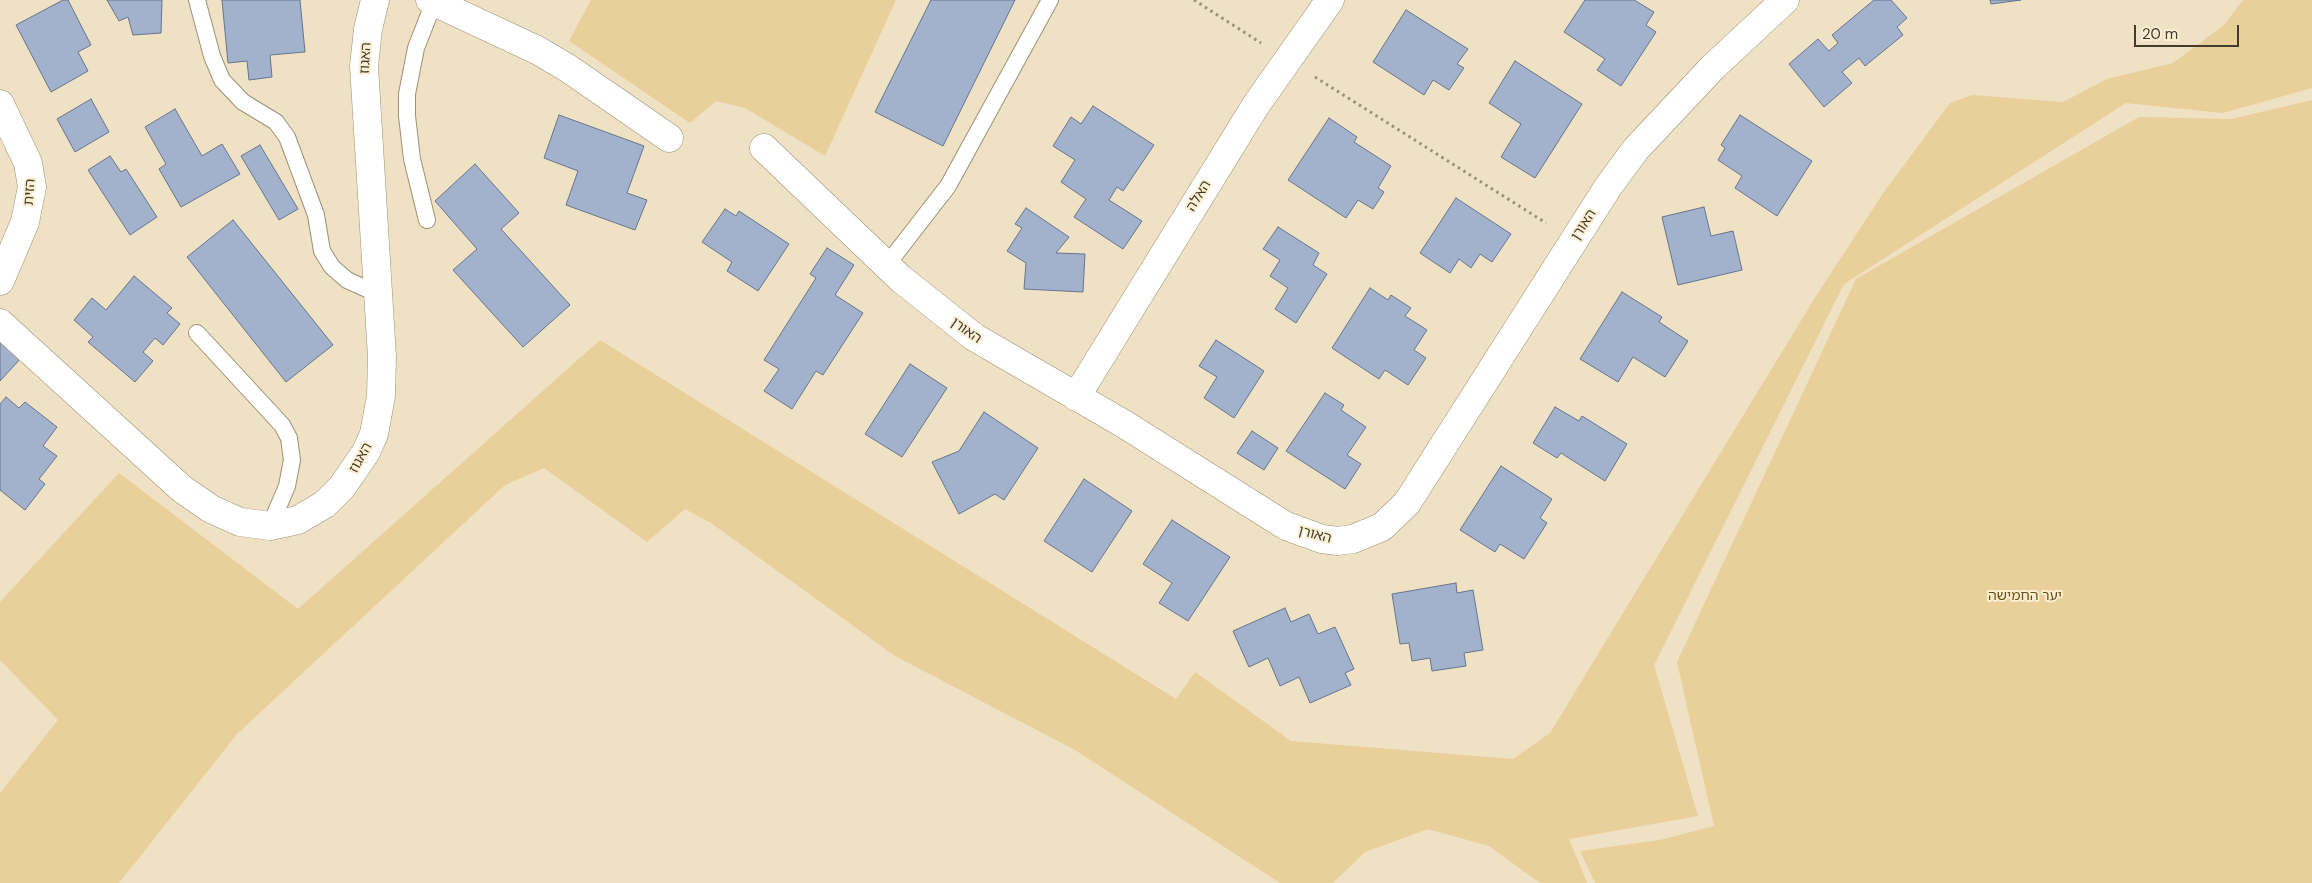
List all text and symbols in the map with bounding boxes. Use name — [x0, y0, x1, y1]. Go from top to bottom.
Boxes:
scale bar — [2137, 15, 2242, 47]
text: 20 m — [2142, 24, 2178, 44]
street label: האגוז — [357, 42, 375, 74]
street label: האלה — [1183, 177, 1215, 215]
street label: הזית — [21, 178, 39, 206]
street label: האורן — [1568, 206, 1600, 244]
street label: האורן — [947, 314, 985, 348]
street label: האגוז — [346, 440, 376, 476]
street label: האורן — [1297, 523, 1333, 547]
park label: יער החמישה — [1988, 588, 2062, 604]

